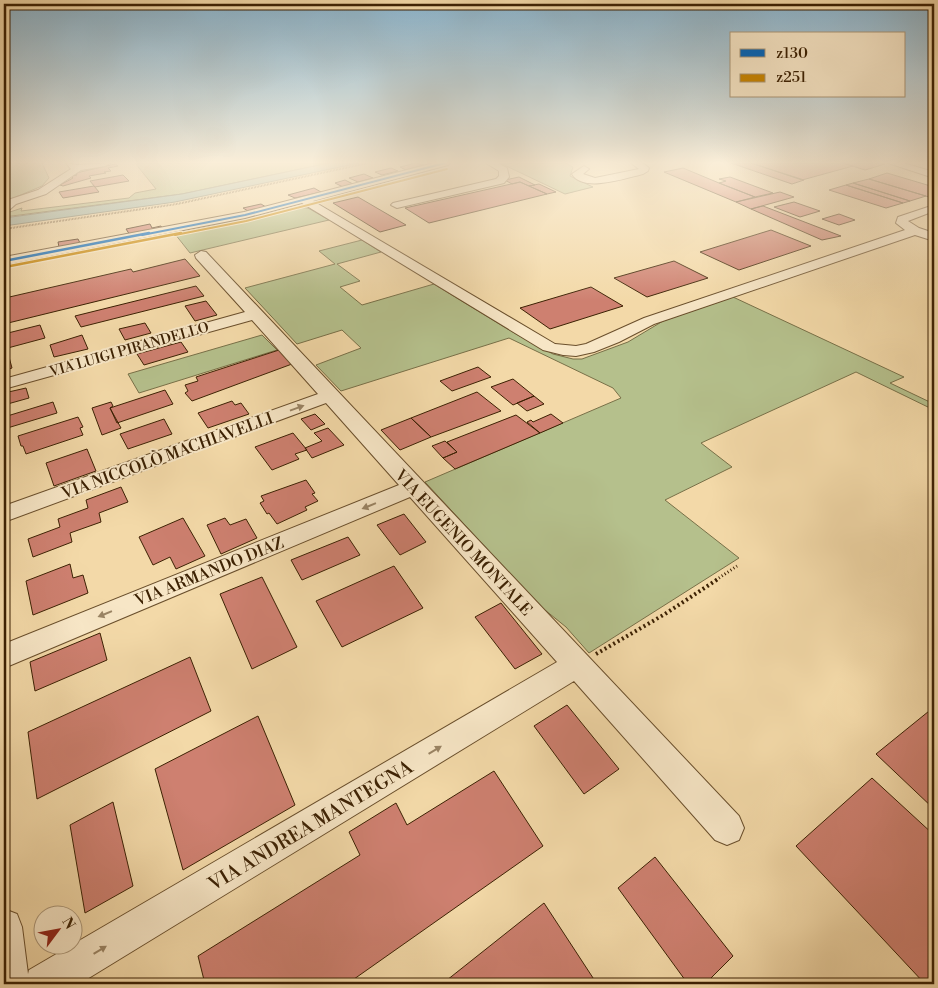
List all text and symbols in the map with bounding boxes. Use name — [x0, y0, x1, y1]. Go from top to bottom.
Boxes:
legend — [730, 32, 906, 98]
text: z130 — [776, 44, 808, 63]
text: z251 — [776, 68, 807, 87]
street label: VIA LUIGI PIRANDELLO — [47, 319, 211, 382]
one-way arrow — [289, 404, 304, 411]
street label: VIA NICCOLÒ MACHIAVELLI — [57, 406, 276, 504]
street label: VIA EUGENIO MONTALE — [390, 465, 536, 620]
one-way arrow — [361, 502, 376, 510]
street label: VIA ARMANDO DIAZ — [131, 533, 287, 611]
one-way arrow — [98, 611, 112, 619]
one-way arrow — [428, 746, 441, 755]
street label: VIA ANDREA MANTEGNA — [203, 755, 418, 897]
north arrow — [32, 906, 82, 956]
text: N — [58, 914, 79, 933]
one-way arrow — [93, 946, 106, 955]

